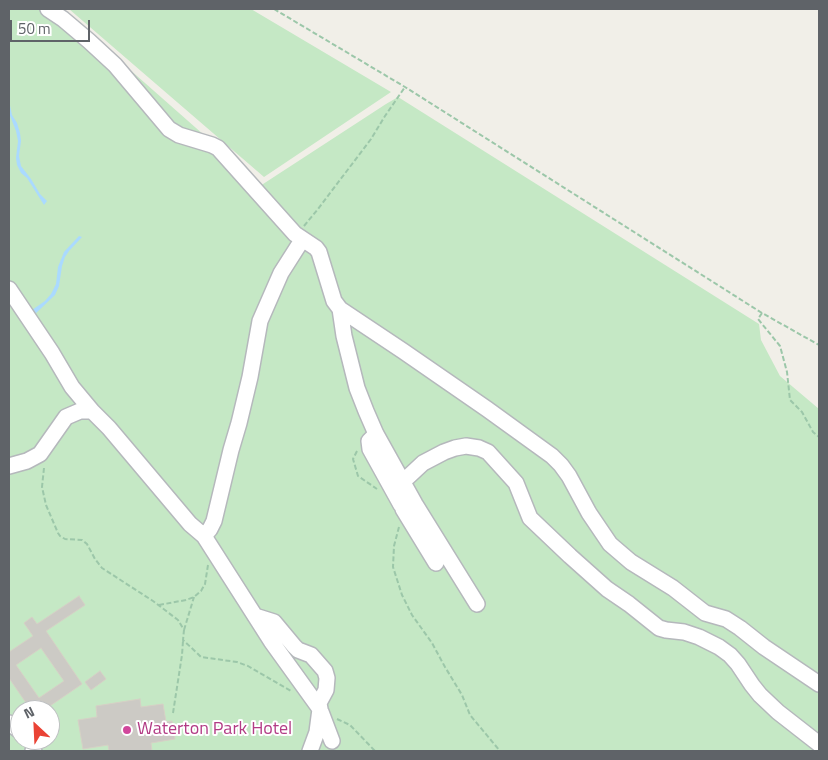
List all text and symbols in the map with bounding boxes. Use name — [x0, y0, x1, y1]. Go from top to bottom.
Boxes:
scale bar — [12, 10, 92, 42]
text: 50 m — [18, 17, 51, 40]
north arrow — [10, 700, 60, 750]
text: N — [20, 700, 38, 723]
place label: Waterton Park Hotel — [137, 719, 292, 741]
marker: Waterton Park Hotel — [121, 724, 133, 736]

